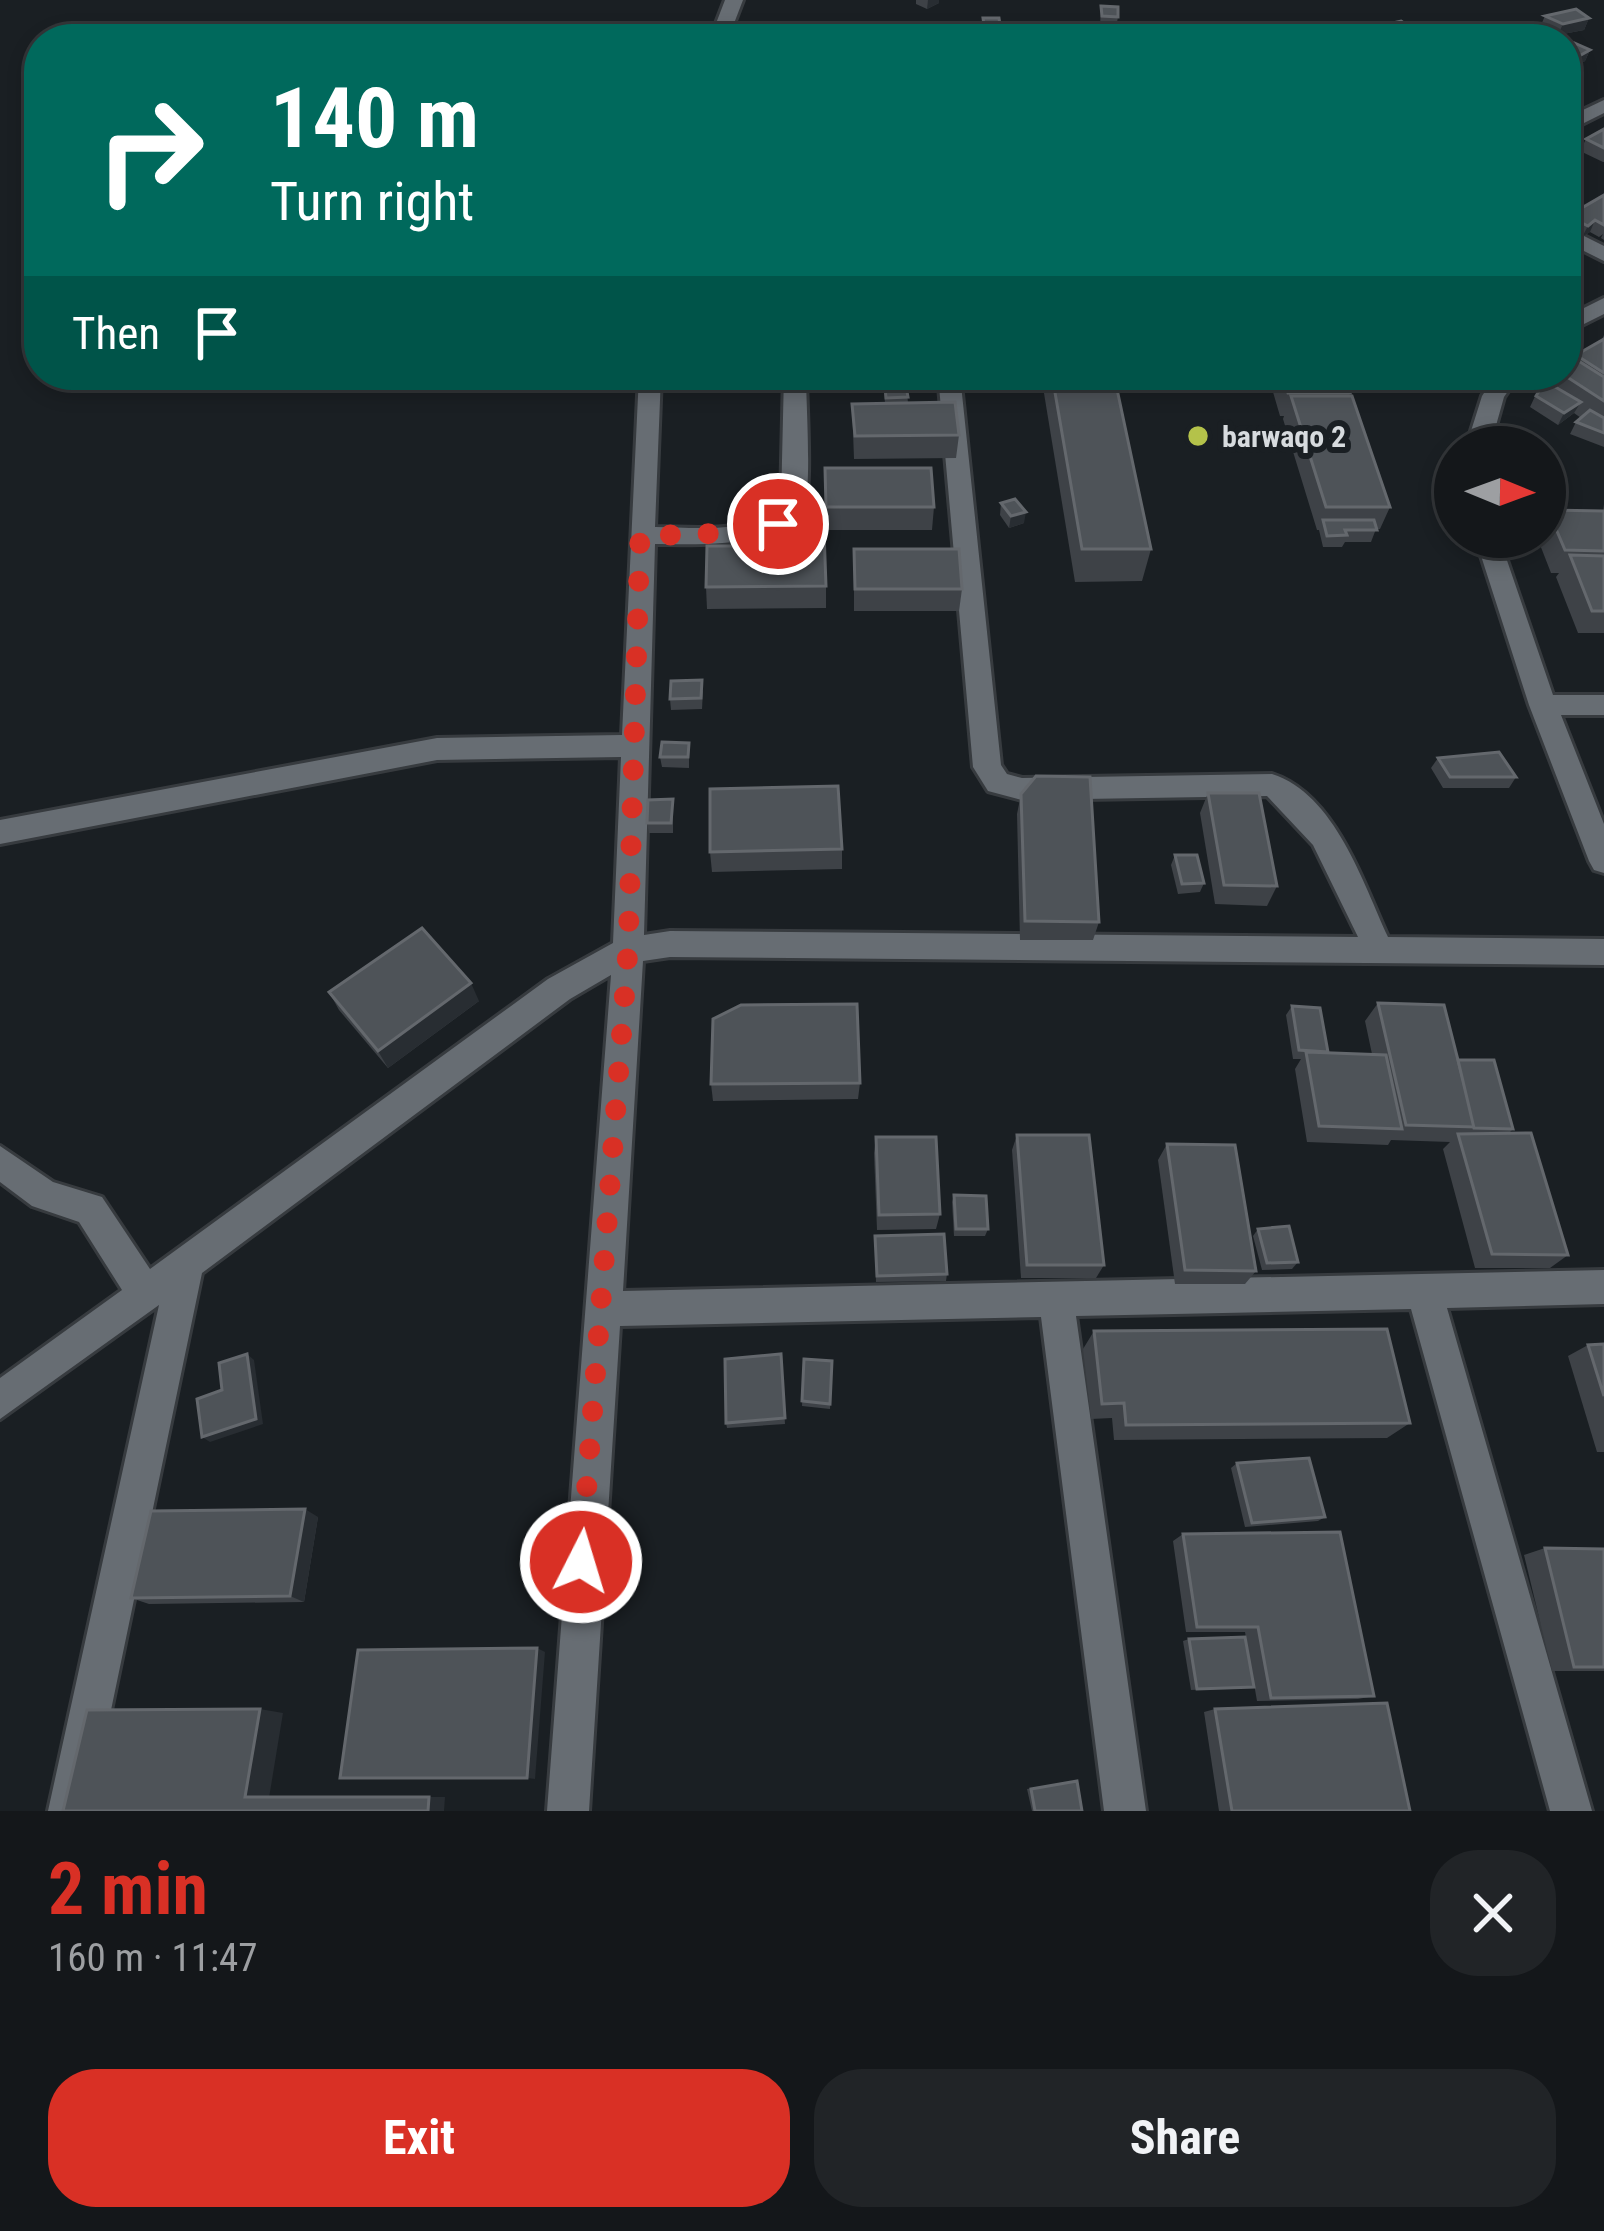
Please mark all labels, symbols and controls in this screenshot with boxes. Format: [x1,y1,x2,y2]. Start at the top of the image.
text: 140 m [270,69,479,168]
icon: right [72,72,228,228]
text: Turn right [270,170,474,233]
icon: arrive [184,300,250,366]
text: Then [72,307,160,360]
place label: barwaqo 2 [1222,419,1346,454]
marker: barwaqo 2 [1185,423,1211,449]
north arrow [1434,426,1566,558]
map controls [1434,426,1566,558]
pin [727,473,829,575]
icon: arrive [745,491,811,557]
position arrow [518,1499,644,1625]
text: 2 min [48,1847,208,1932]
button: close [1430,1850,1556,1976]
text: 160 m · 11:47 [48,1935,258,1981]
button: Exit [48,2069,790,2207]
button: Share [814,2069,1556,2207]

